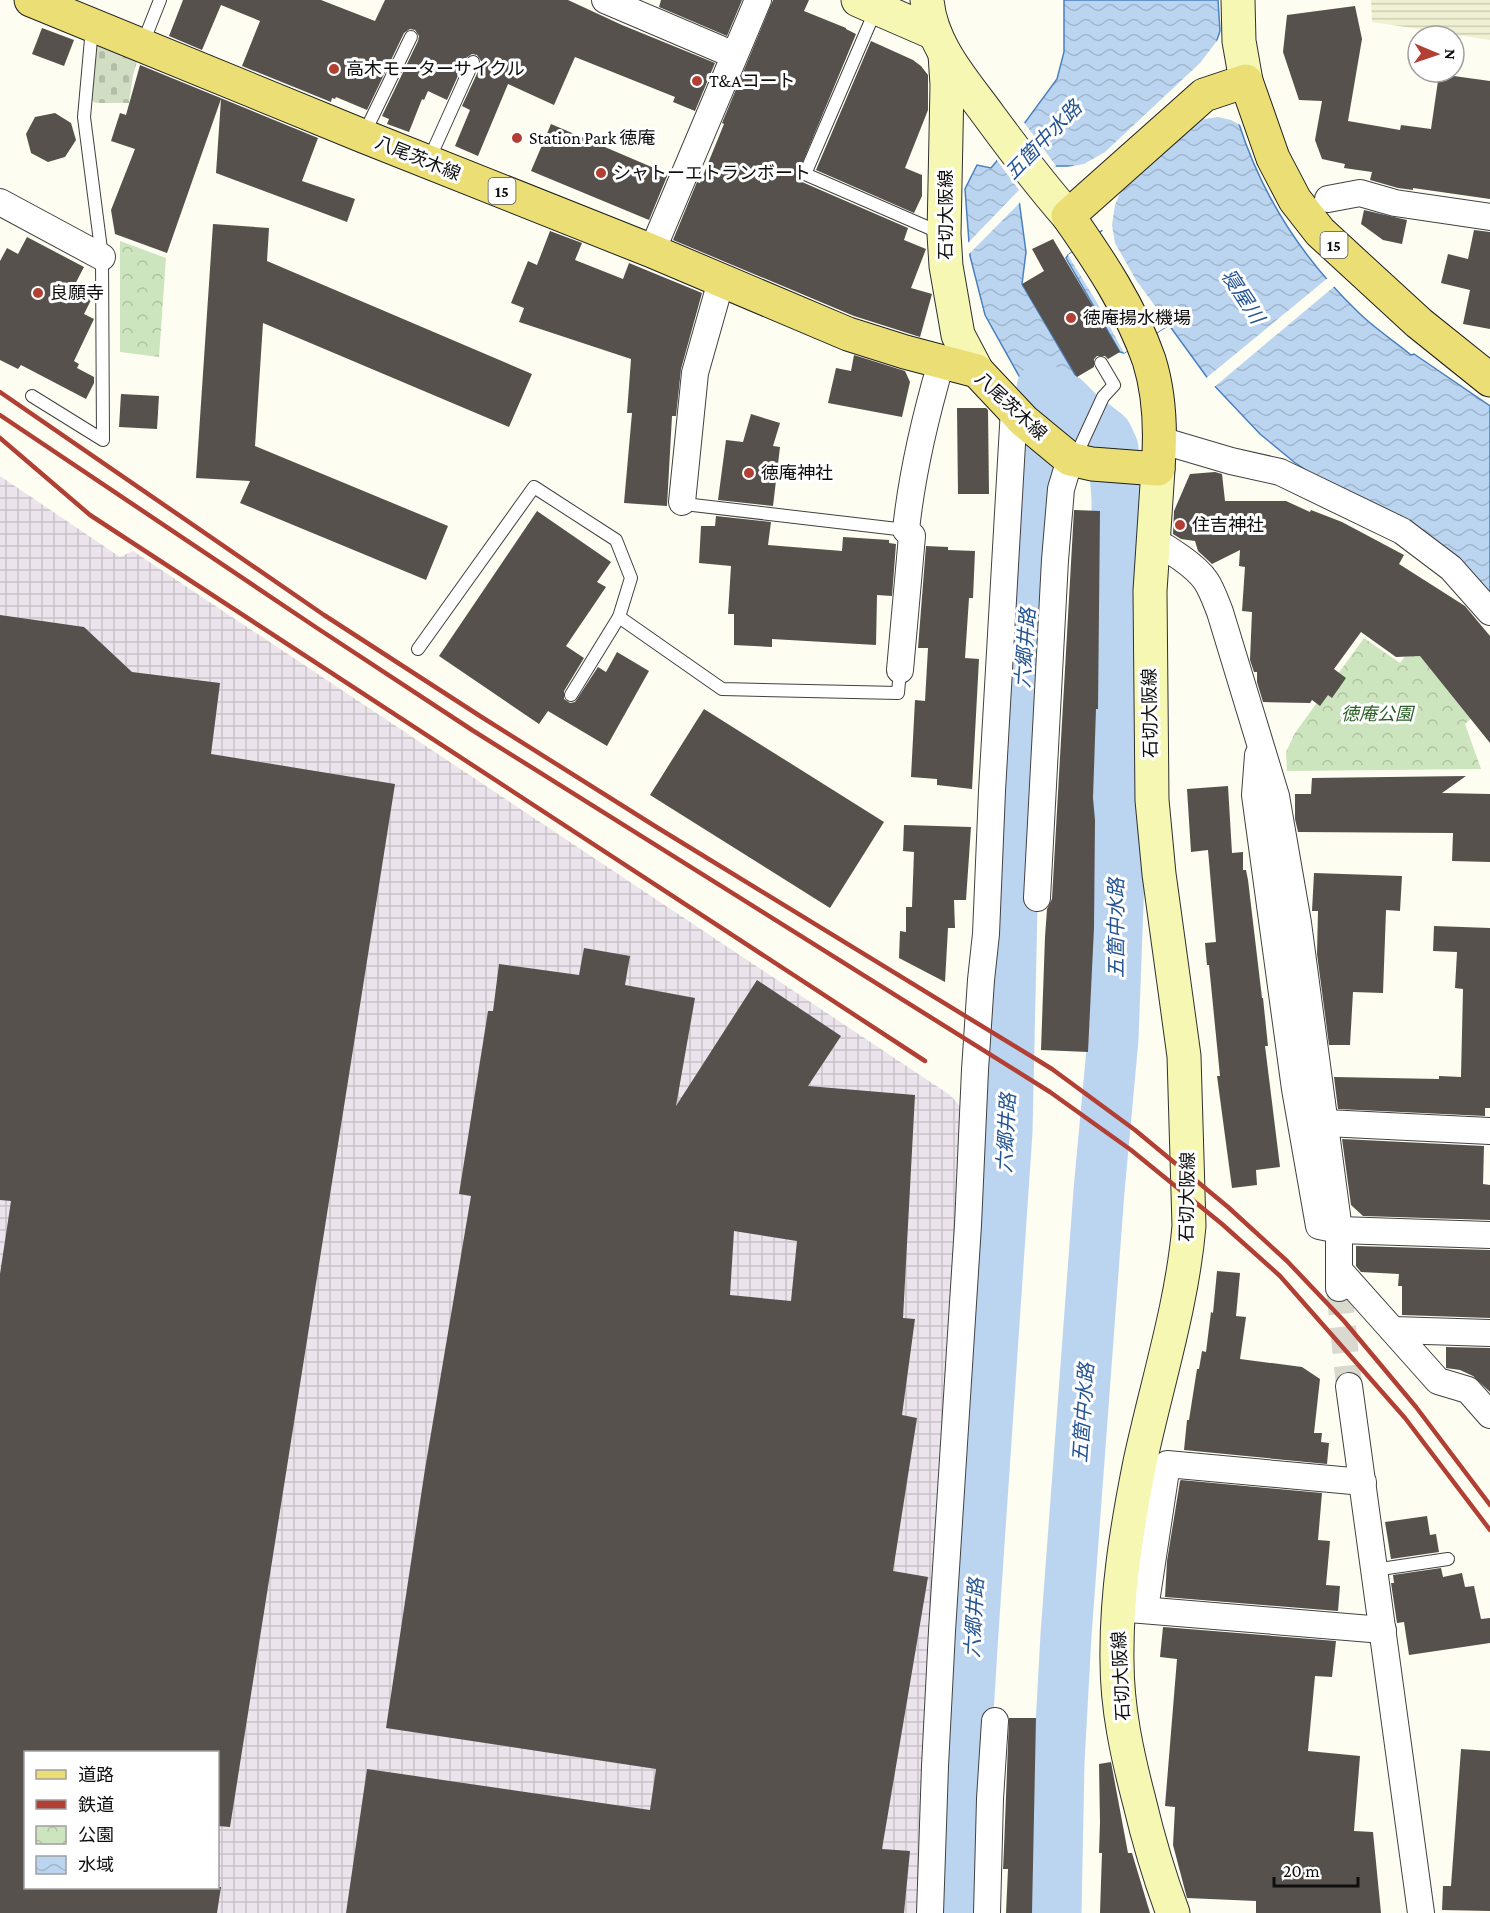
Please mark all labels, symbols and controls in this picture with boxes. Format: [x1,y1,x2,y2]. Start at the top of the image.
north arrow [1406,24,1466,84]
text: N [1442,49,1459,60]
place label: 高木モーターサイクル [346,59,525,79]
marker: 高木モーターサイクル [327,62,341,76]
place label: T&Aコート [709,71,796,91]
marker: T&Aコート [690,74,704,88]
water label: 五箇中水路 [1000,95,1087,184]
place label: Station Park 徳庵 [529,128,656,148]
marker: Station Park 徳庵 [510,131,524,145]
street label: 八尾茨木線 [373,132,463,184]
place label: シャトーエトランボート [613,163,811,183]
marker: シャトーエトランボート [594,166,608,180]
street label: 石切大阪線 [936,170,956,260]
road number: 15 [488,178,516,204]
road number: 15 [1320,232,1348,258]
water label: 寝屋川 [1217,265,1270,329]
place label: 良願寺 [50,283,104,303]
marker: 良願寺 [31,286,45,300]
place label: 徳庵揚水機場 [1083,308,1191,328]
marker: 徳庵揚水機場 [1064,311,1078,325]
street label: 八尾茨木線 [971,368,1051,444]
place label: 徳庵神社 [761,463,833,483]
marker: 徳庵神社 [742,466,756,480]
place label: 住吉神社 [1192,515,1264,535]
marker: 住吉神社 [1173,518,1187,532]
water label: 六郷井路 [1011,605,1039,689]
street label: 石切大阪線 [1139,668,1161,758]
park label: 徳庵公園 [1341,704,1416,724]
water label: 五箇中水路 [1105,876,1127,978]
water label: 六郷井路 [993,1090,1019,1174]
street label: 石切大阪線 [1176,1152,1198,1242]
water label: 五箇中水路 [1069,1360,1098,1464]
water label: 六郷井路 [961,1575,987,1659]
street label: 石切大阪線 [1109,1631,1133,1721]
legend [24,1751,219,1889]
text: 道路 [78,1765,114,1785]
text: 鉄道 [78,1795,114,1815]
text: 公園 [78,1825,114,1845]
scale bar [1274,1850,1358,1888]
text: 水域 [78,1855,114,1875]
text: 20 m [1283,1861,1320,1881]

